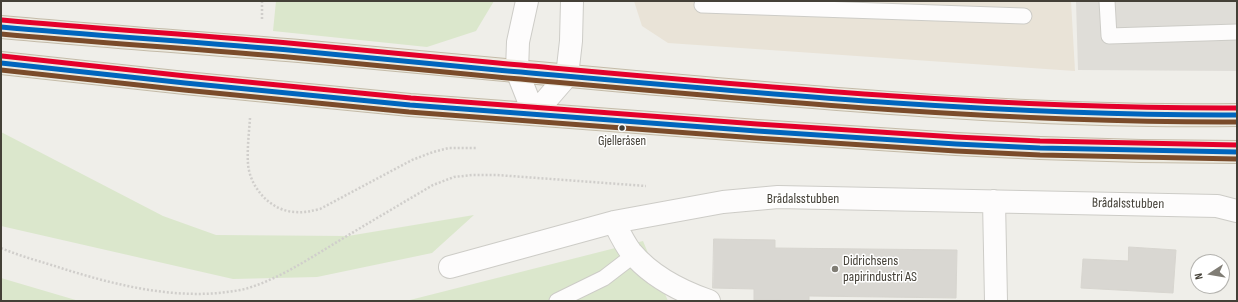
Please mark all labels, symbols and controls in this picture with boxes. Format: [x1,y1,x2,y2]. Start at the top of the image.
marker: Gjelleråsen [617,123,627,133]
place label: Gjelleråsen [598,134,646,150]
street label: Brådalsstubben [767,191,839,207]
street label: Brådalsstubben [1092,195,1164,213]
place label: Didrichsens papirindustri AS [843,253,917,286]
north arrow [1190,254,1230,294]
marker: Didrichsens papirindustri AS [830,264,840,274]
text: N [1192,272,1206,281]

